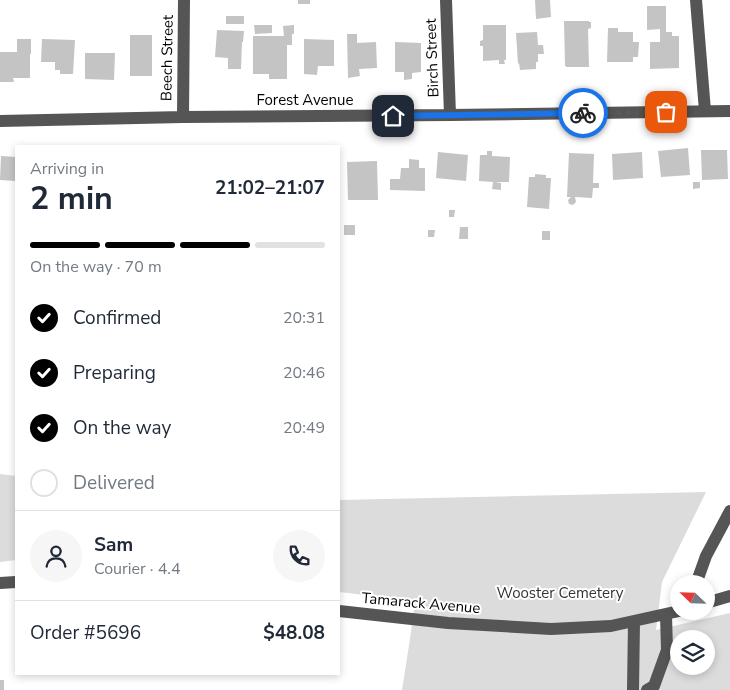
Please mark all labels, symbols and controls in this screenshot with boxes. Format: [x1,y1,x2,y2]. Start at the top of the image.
street label: Beech Street [156,14,178,101]
street label: Birch Street [421,17,443,98]
courier [558,88,608,138]
street label: Forest Avenue [257,90,353,110]
pin [645,91,687,133]
pin [372,95,414,137]
icon: bag [652,98,680,126]
icon: bike [569,99,597,127]
icon: home [379,102,407,130]
text: Arriving in [30,158,104,180]
text: 21:02–21:07 [215,175,325,201]
text: 2 min [30,177,113,220]
text: On the way · 70 m [30,256,162,278]
icon: check [30,304,58,332]
text: Confirmed [73,305,161,331]
text: 20:31 [283,307,325,329]
icon: check [30,359,58,387]
text: Preparing [73,360,156,386]
text: 20:46 [283,362,325,384]
icon: check [30,414,58,442]
text: On the way [73,415,171,441]
text: 20:49 [283,417,325,439]
text: Delivered [73,470,155,496]
button: person [30,530,82,582]
button: phone [273,530,325,582]
text: Sam [94,532,133,558]
text: Courier · 4.4 [94,558,180,580]
north arrow [670,575,715,620]
map controls [670,575,715,675]
park label: Wooster Cemetery [497,583,624,603]
street label: Tamarack Avenue [361,588,481,618]
text: Order #5696 [30,620,141,646]
text: $48.08 [263,620,325,646]
button: layers [670,630,715,675]

